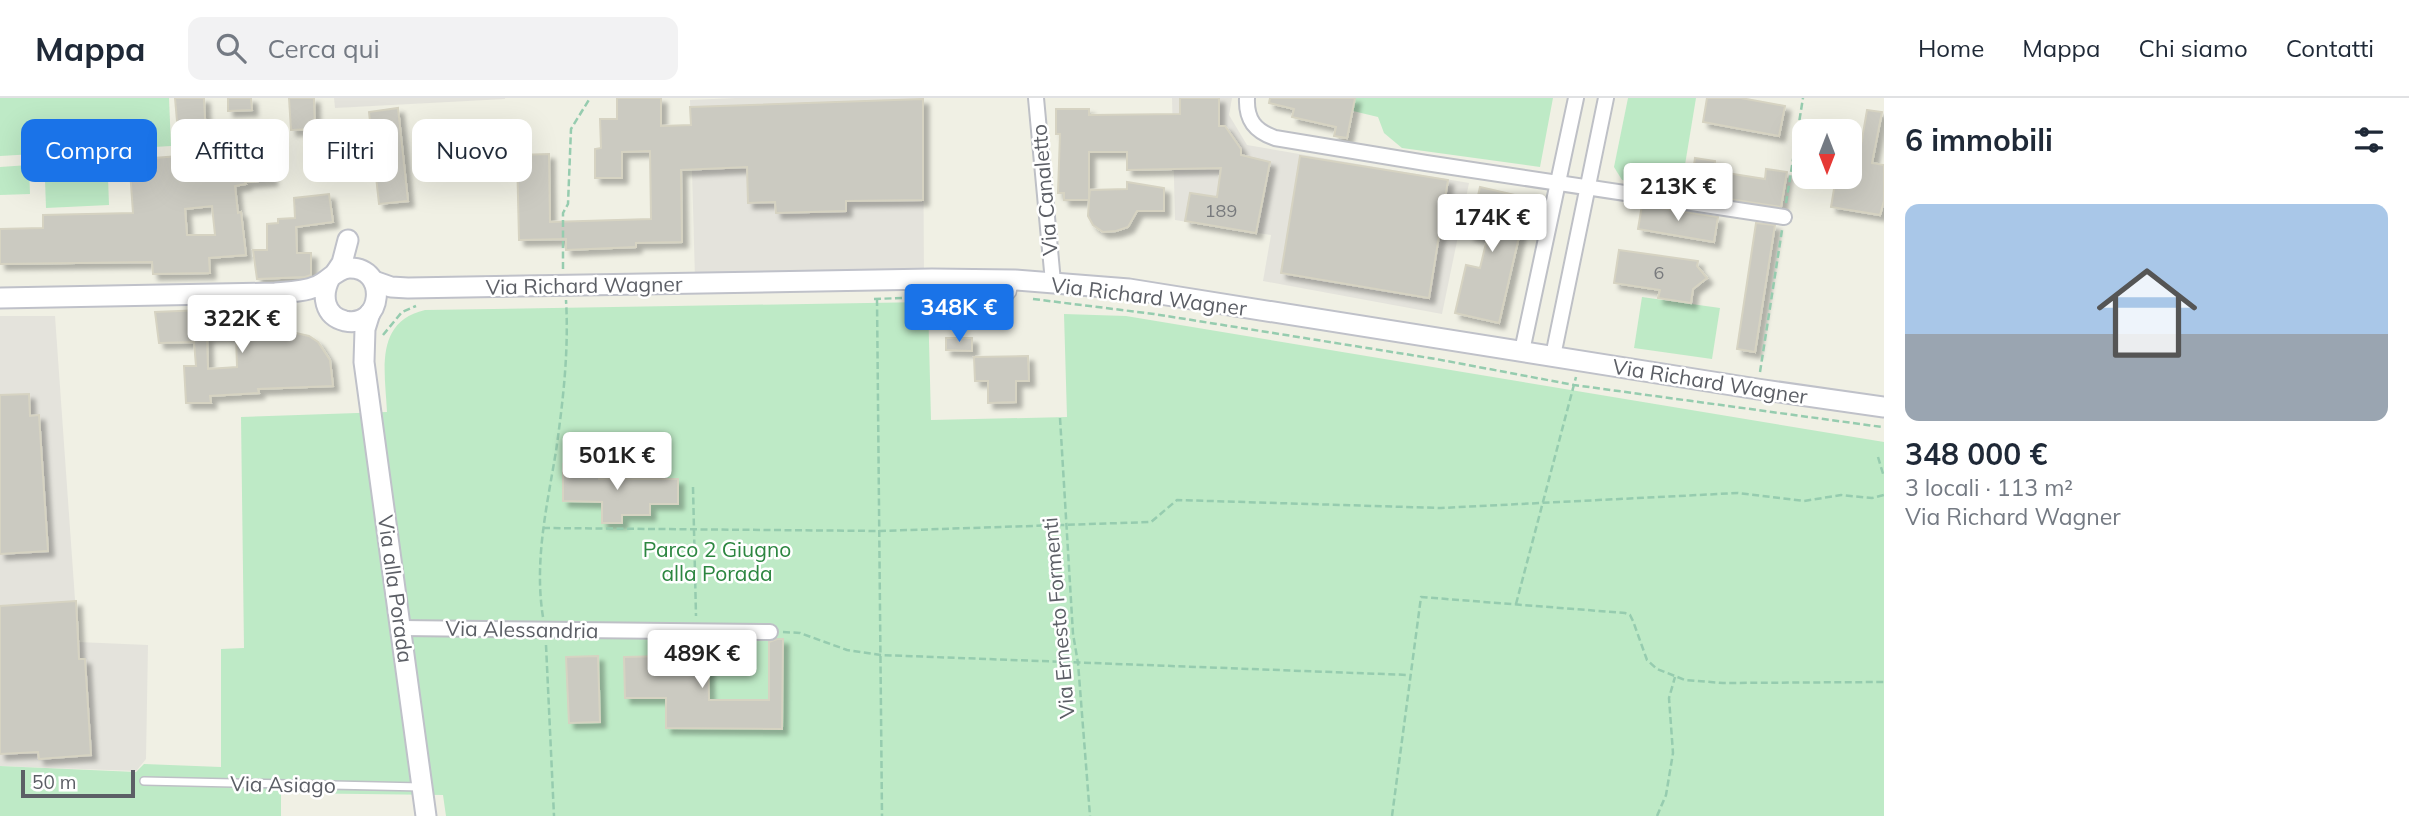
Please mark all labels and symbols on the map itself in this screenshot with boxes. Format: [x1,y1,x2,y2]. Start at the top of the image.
north arrow [1792,119,1862,189]
street label: Via Canaletto [1025,123,1063,257]
pin: 213K € [1621,164,1735,223]
pin: 174K € [1435,194,1549,254]
house number: 189 [1205,199,1237,222]
house number: 6 [1654,261,1664,284]
street label: Via Richard Wagner [485,270,683,300]
street label: Via Richard Wagner [1050,271,1249,321]
pin: 348K € [902,285,1016,344]
pin: 322K € [185,296,299,355]
street label: Via Richard Wagner [1611,353,1810,409]
pin: 501K € [560,432,674,492]
street label: Via alla Porada [373,513,419,665]
street label: Via Ernesto Formenti [1036,516,1080,720]
park label: Parco 2 Giugno alla Porada [643,536,791,586]
street label: Via Alessandria [445,615,599,643]
pin: 489K € [645,630,759,690]
scale bar [21,767,135,799]
street label: Via Asiago [230,770,336,798]

